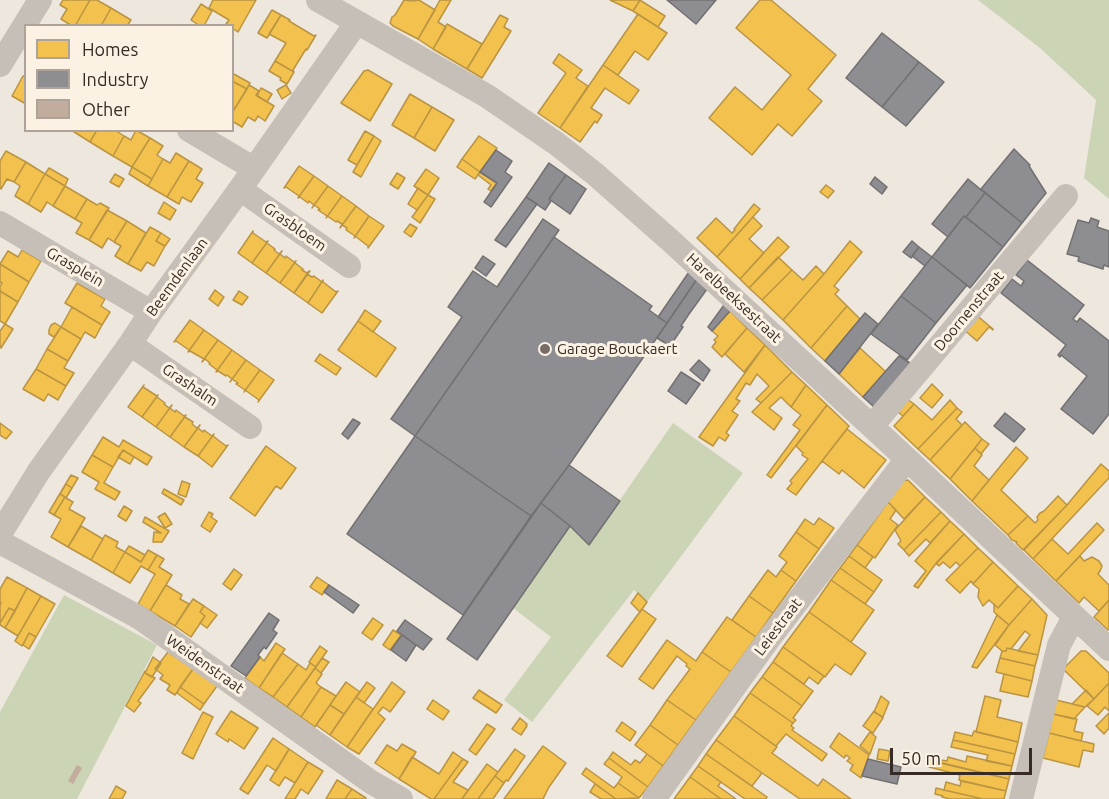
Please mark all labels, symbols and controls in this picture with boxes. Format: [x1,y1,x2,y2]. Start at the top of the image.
legend [24,24,234,132]
text: Homes [82,39,138,59]
text: Industry [82,69,148,89]
text: Other [82,99,130,119]
street label: Grasbloem [260,199,330,255]
street label: Beemdenlaan [143,234,211,320]
street label: Grasplein [43,243,107,291]
street label: Harelbeeksestraat [683,249,785,347]
street label: Doornenstraat [930,267,1008,355]
place label: Garage Bouckaert [557,340,677,358]
marker: Garage Bouckaert [538,342,552,356]
street label: Grashalm [159,360,221,410]
street label: Leiestraat [751,595,805,659]
street label: Weidenstraat [163,631,247,697]
scale bar [893,736,1036,774]
text: 50 m [901,748,941,768]

